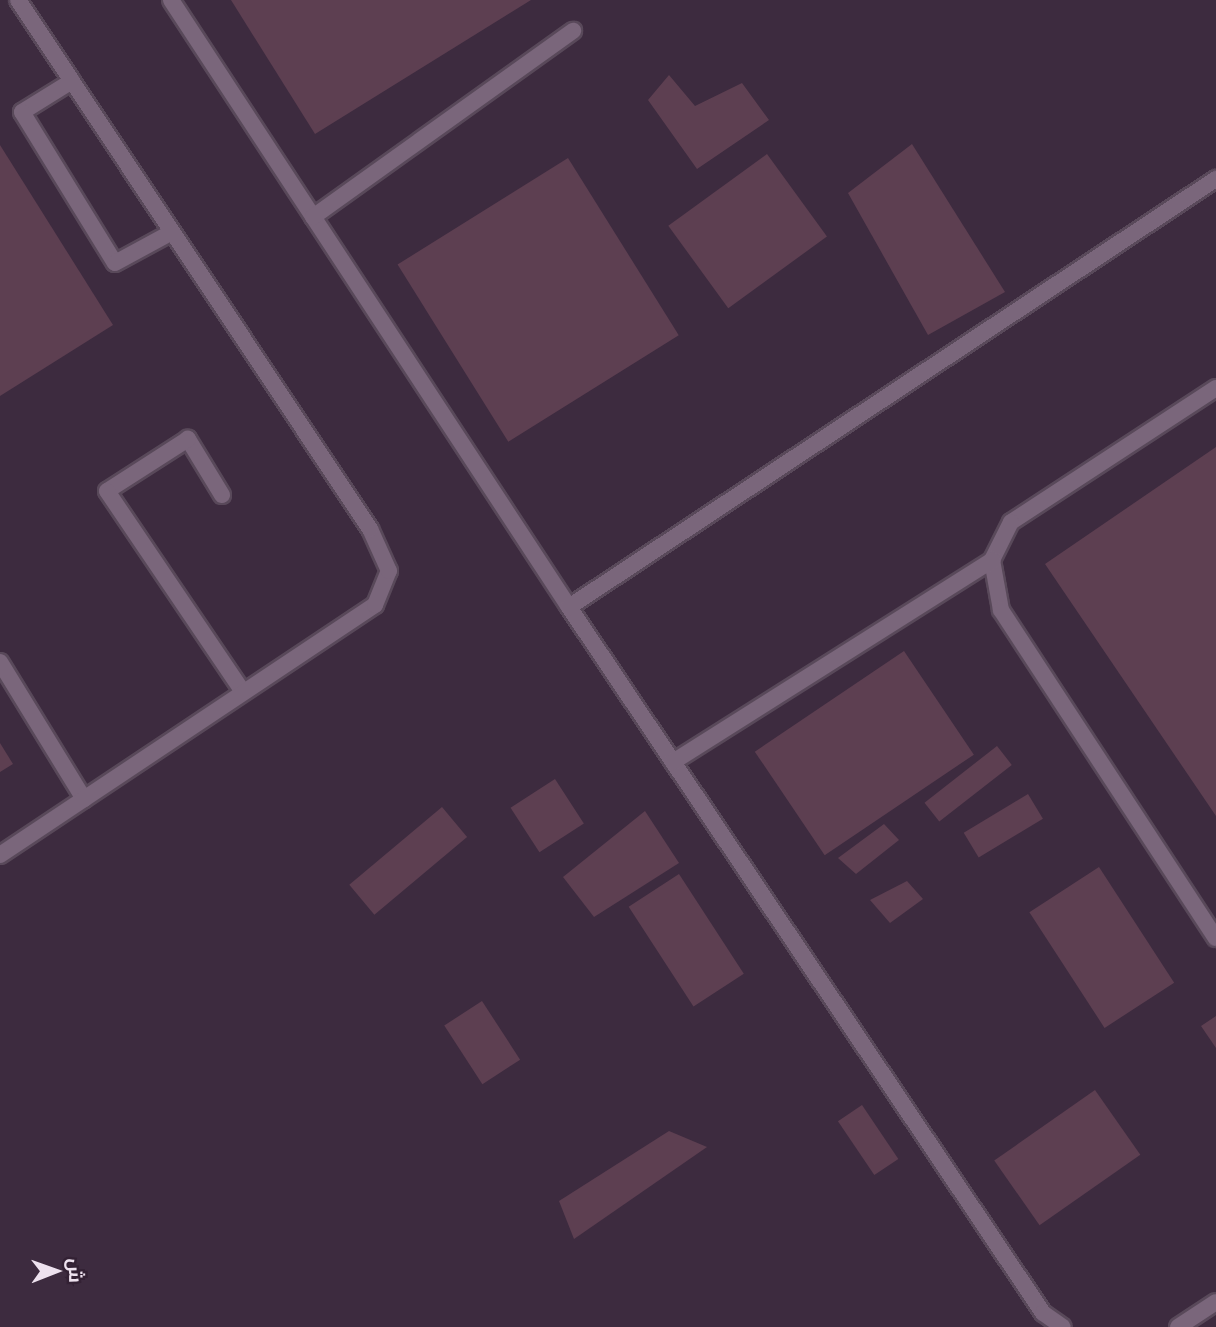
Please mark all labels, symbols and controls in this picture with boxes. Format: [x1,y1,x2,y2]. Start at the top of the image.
north arrow [21,1236,91,1306]
text: ش [64,1258,90,1283]

